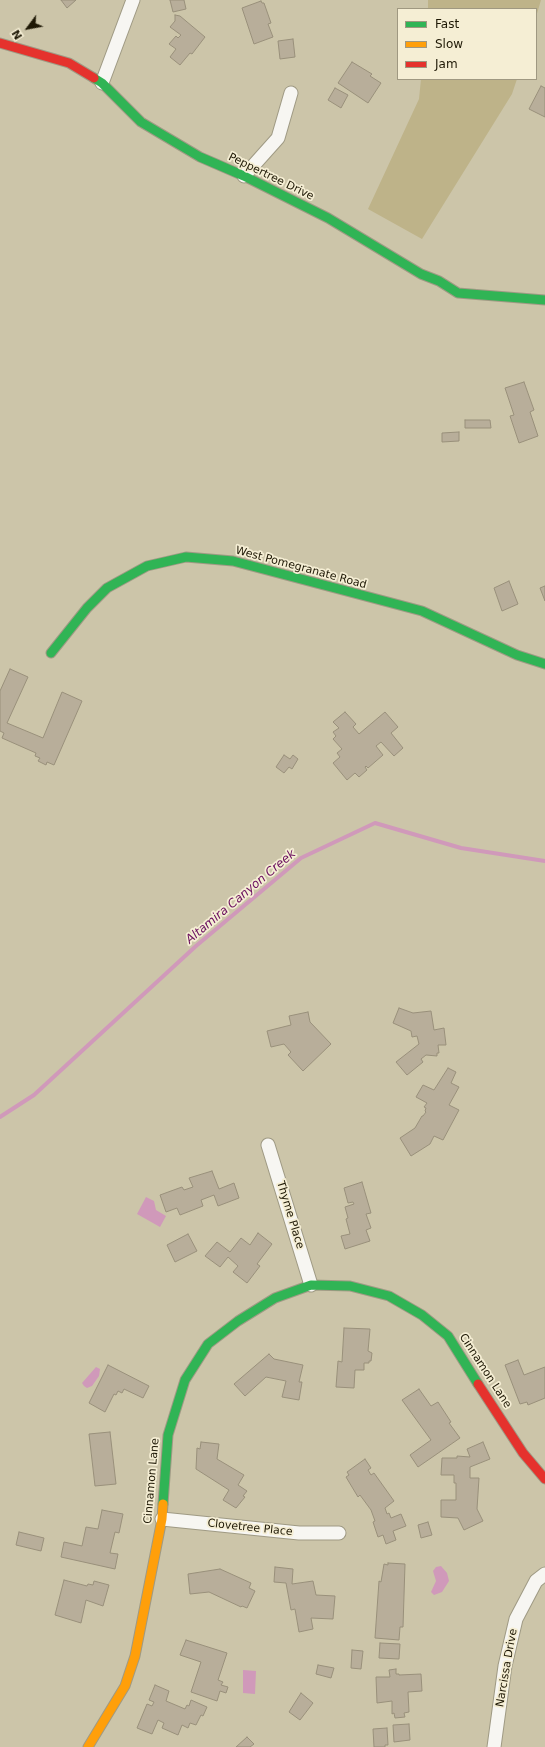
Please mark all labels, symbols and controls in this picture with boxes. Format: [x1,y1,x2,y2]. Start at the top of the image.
north arrow [8,8,48,48]
legend [397,8,537,80]
text: Fast [435,17,459,31]
text: N [9,27,25,42]
text: Slow [435,37,463,51]
text: Jam [435,57,458,71]
street label: Peppertree Drive [226,151,316,203]
street label: West Pomegranate Road [234,544,368,592]
water label: Altamira Canyon Creek [183,847,299,947]
street label: Thyme Place [273,1179,307,1251]
street label: Cinnamon Lane [456,1331,514,1411]
street label: Cinnamon Lane [142,1438,162,1524]
street label: Clovetree Place [207,1517,293,1539]
street label: Narcissa Drive [494,1628,520,1708]

